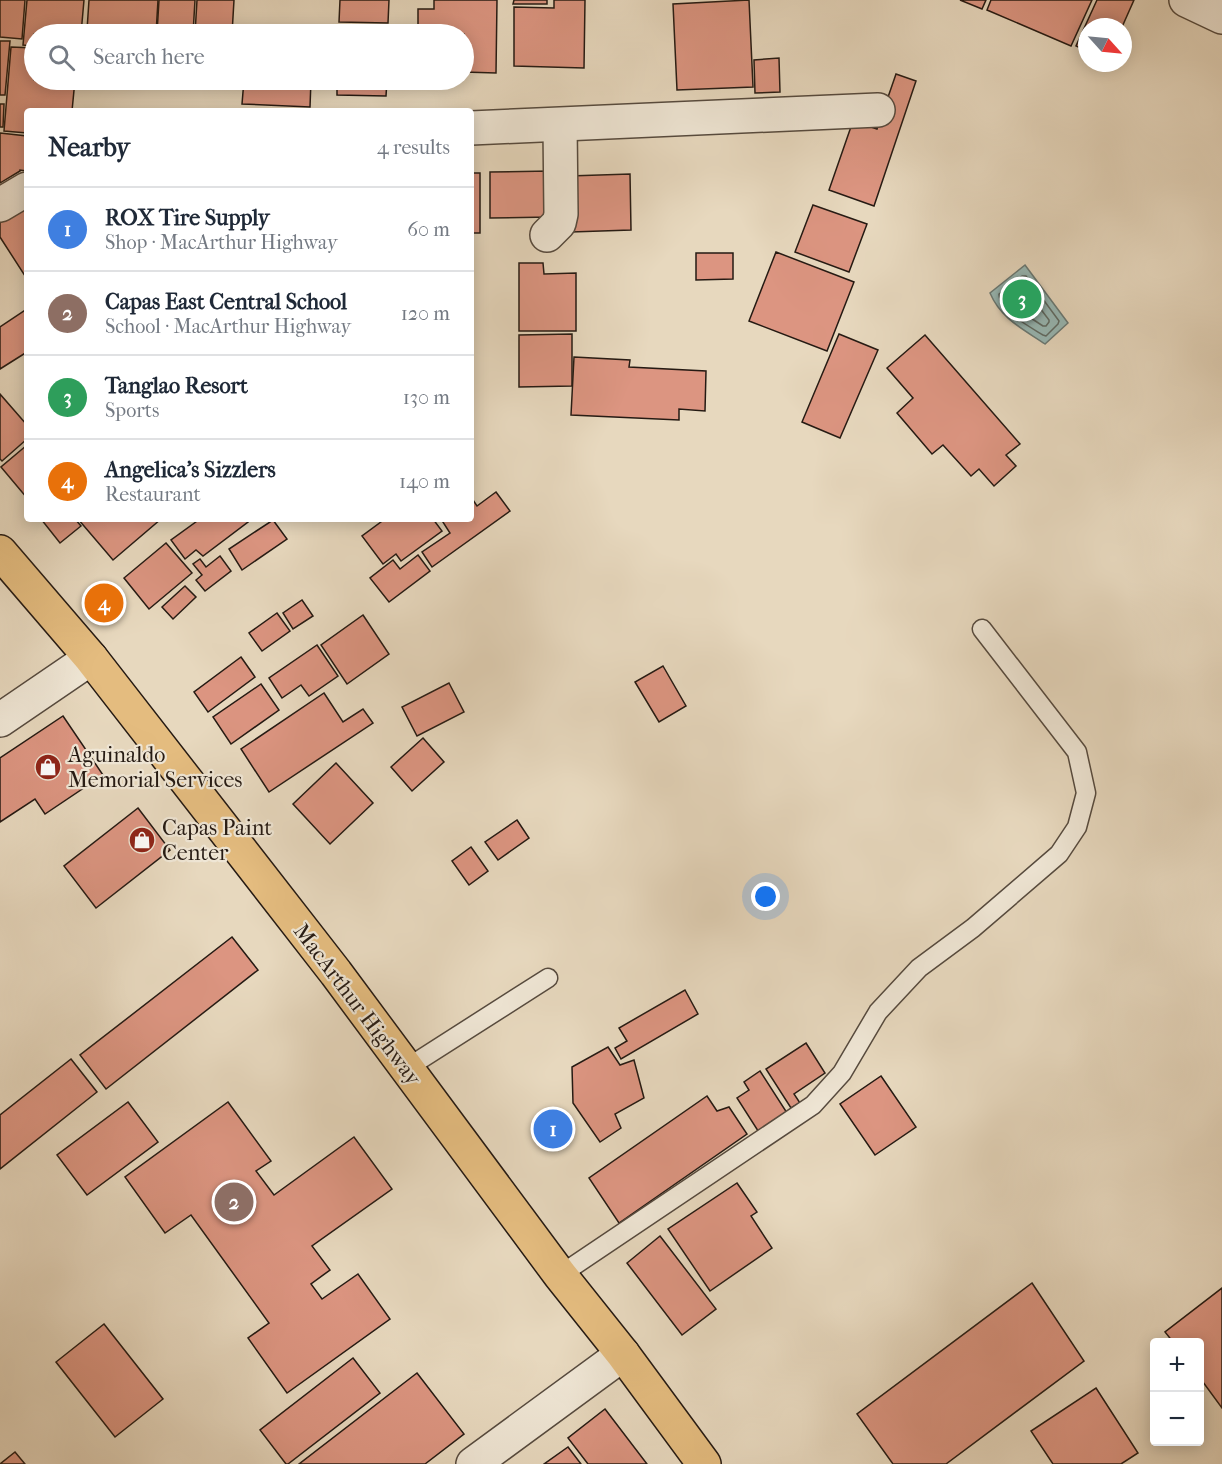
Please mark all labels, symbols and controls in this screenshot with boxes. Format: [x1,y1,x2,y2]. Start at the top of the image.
north arrow [1078,18,1132,72]
search box [24,24,474,90]
icon: search [45,41,78,74]
text: Search here [93,44,205,70]
text: Nearby [48,132,130,163]
text: 4 results [377,136,450,159]
text: ROX Tire Supply [105,205,270,231]
text: 1 [64,218,71,241]
text: 60 m [407,218,450,241]
text: Shop · MacArthur Highway [105,231,338,254]
pin: 3 [1002,276,1042,322]
text: Capas East Central School [105,289,347,315]
text: 2 [62,302,73,325]
text: 120 m [401,302,450,325]
text: School · MacArthur Highway [105,315,351,338]
text: Tanglao Resort [105,373,248,399]
text: 3 [63,386,72,409]
text: 130 m [403,386,450,409]
text: Sports [105,399,159,422]
text: Angelica's Sizzlers [105,457,276,483]
text: 4 [62,470,73,493]
text: 140 m [399,470,450,493]
text: Restaurant [105,483,201,506]
pin: 4 [84,580,124,626]
place label: Aguinaldo Memorial Services [67,742,243,793]
shop icon: Aguinaldo Memorial Services [33,752,63,782]
place label: Capas Paint Center [162,815,272,866]
shop icon: Capas Paint Center [127,825,157,855]
your location [751,882,780,911]
street label: MacArthur Highway [288,919,427,1091]
pin: 1 [534,1106,572,1152]
pin: 2 [214,1180,254,1224]
map controls [1150,1338,1204,1446]
button: + [1150,1338,1204,1392]
button: − [1150,1392,1204,1446]

